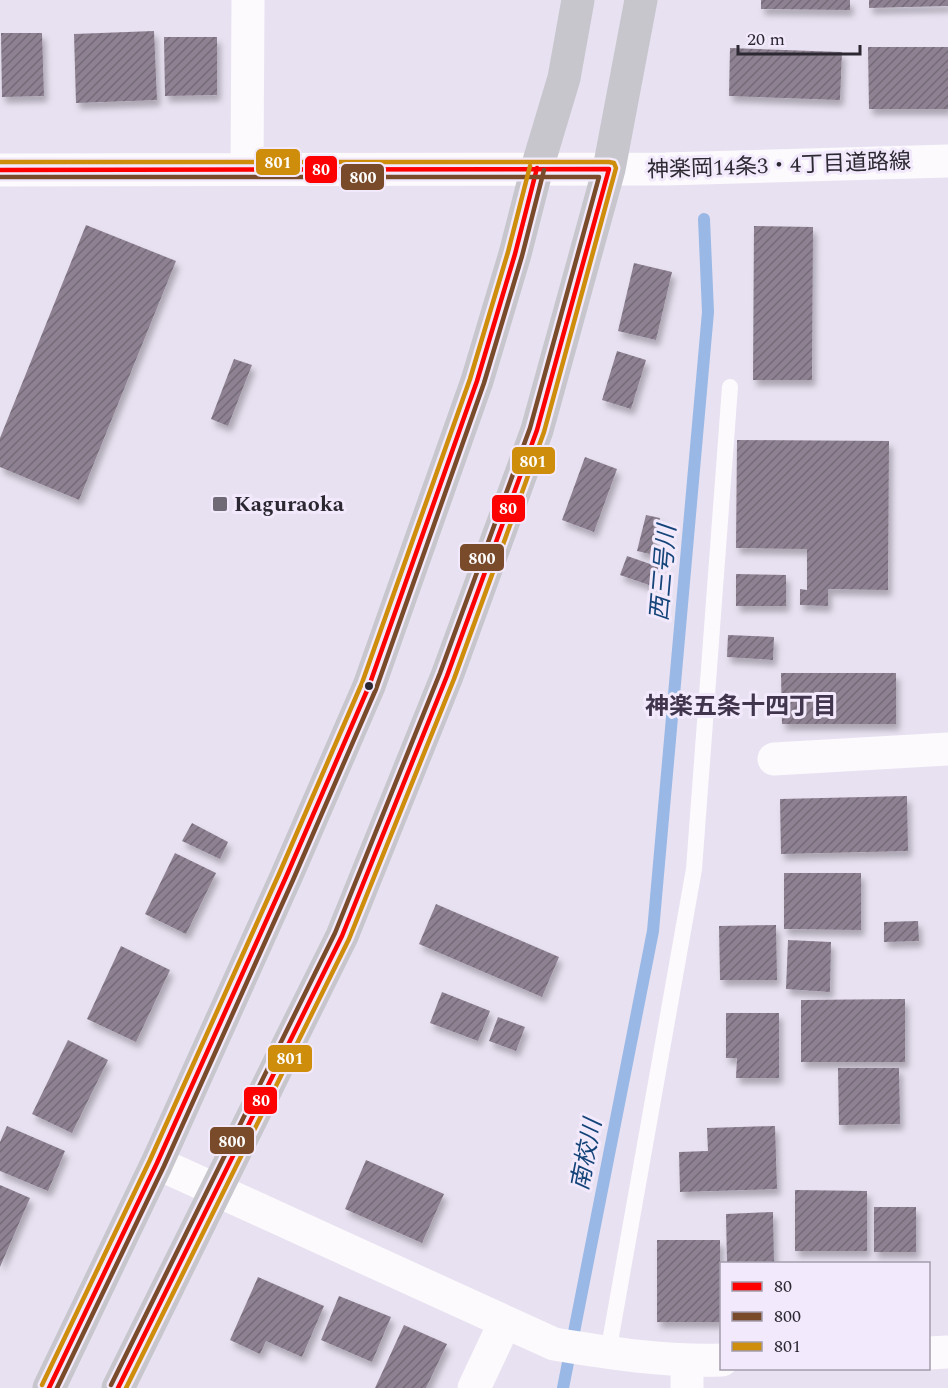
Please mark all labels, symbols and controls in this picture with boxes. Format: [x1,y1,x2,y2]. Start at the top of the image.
scale bar [738,18,860,56]
text: 20 m [747,26,785,53]
street label: 神楽岡14条3・4丁目道路線 [646,145,912,187]
line badge: 801 [255,148,301,176]
text: 801 [265,151,291,175]
line badge: 80 [304,155,338,184]
text: 80 [312,158,330,182]
line badge: 800 [340,163,385,191]
text: 800 [350,166,376,190]
line badge: 801 [511,446,556,475]
text: 801 [520,450,546,474]
place label: Kaguraoka [234,488,345,521]
line badge: 80 [491,494,526,523]
marker: Kaguraoka [211,495,229,513]
text: 80 [499,497,517,521]
water label: 西三号川 [642,521,686,622]
line badge: 800 [459,543,505,572]
text: 800 [469,547,495,571]
unlabelled marker [363,680,375,692]
district label: 神楽五条十四丁目 [645,689,837,725]
line badge: 801 [267,1044,313,1073]
text: 801 [277,1047,303,1071]
line badge: 80 [243,1086,278,1115]
text: 80 [252,1089,270,1113]
water label: 南校川 [562,1113,612,1194]
line badge: 800 [209,1126,255,1155]
text: 800 [219,1130,245,1154]
legend [720,1262,930,1370]
text: 80 [774,1273,792,1300]
text: 800 [774,1303,801,1330]
text: 801 [774,1333,801,1360]

